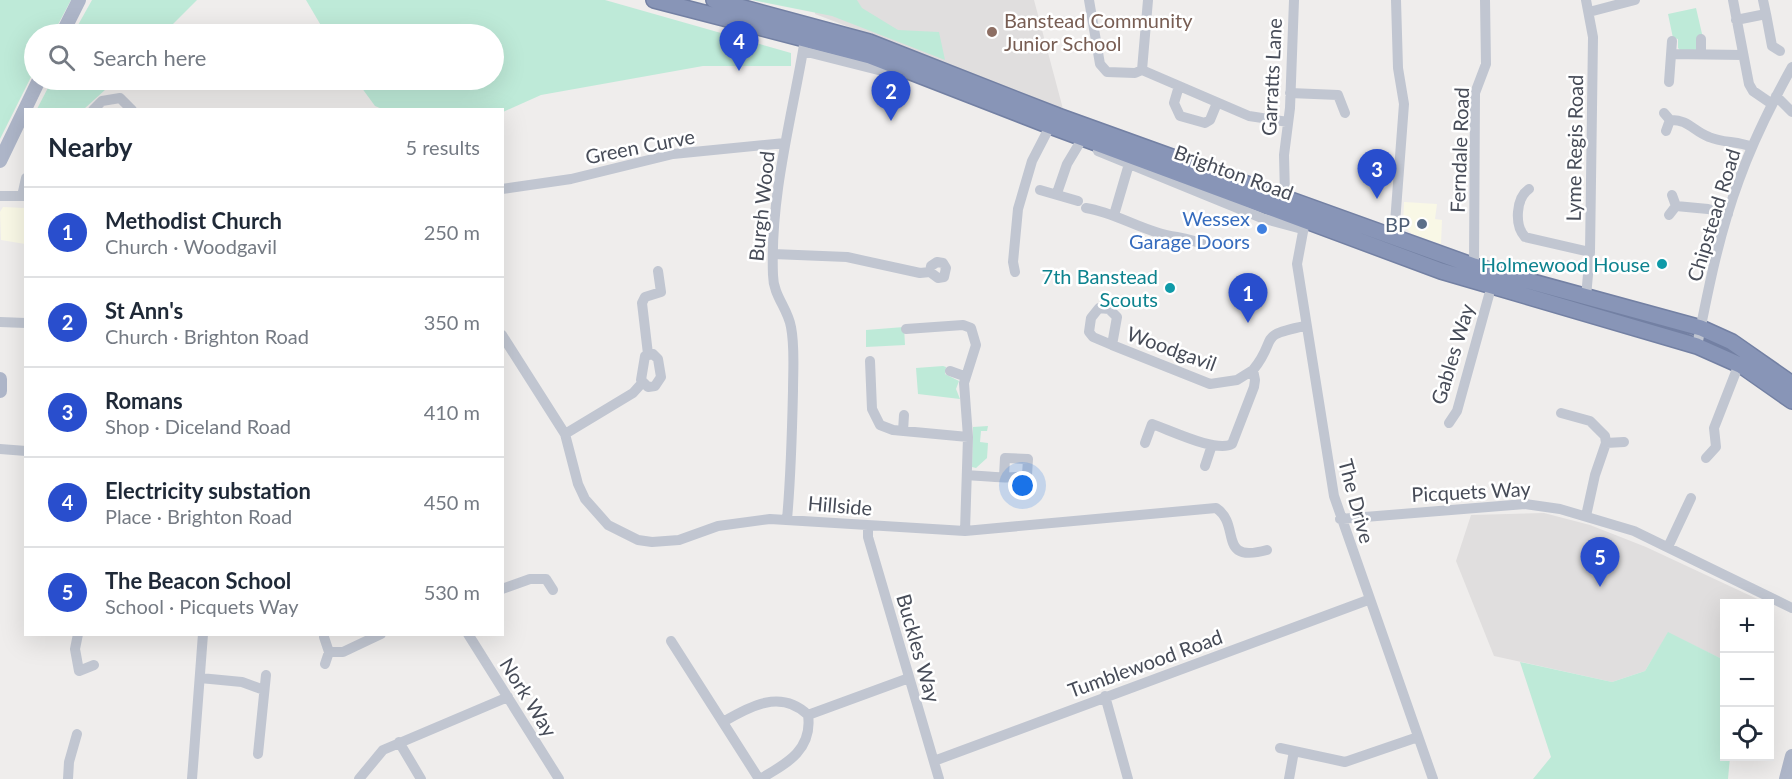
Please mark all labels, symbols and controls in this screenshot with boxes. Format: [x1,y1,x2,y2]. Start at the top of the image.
place label: Banstead Community Junior School [1004,8,1193,55]
street label: Garratts Lane [1256,17,1286,137]
pin: 4 [720,22,758,71]
search box [24,24,504,90]
marker: Banstead Community Junior School [985,25,999,39]
icon: search [45,41,78,74]
text: Search here [93,44,206,71]
pin: 2 [872,72,910,121]
street label: Lyme Regis Road [1561,74,1587,222]
street label: Ferndale Road [1445,87,1473,213]
street label: Green Curve [583,124,697,168]
text: Nearby [48,131,133,163]
text: 5 results [405,135,480,159]
street label: Brighton Road [1171,139,1297,205]
street label: Chipstead Road [1681,146,1745,284]
street label: Burgh Wood [743,150,779,262]
pin: 3 [1358,150,1396,199]
place label: Wessex Garage Doors [1129,206,1250,253]
text: Methodist Church [105,207,282,234]
place label: BP [1385,212,1410,236]
marker: BP [1415,217,1429,231]
text: 1 [62,220,73,244]
text: 250 m [424,220,480,244]
marker: Wessex Garage Doors [1255,222,1269,236]
text: Church · Woodgavil [105,234,277,258]
place label: Holmewood House [1481,252,1650,276]
marker: Holmewood House [1655,257,1669,271]
place label: 7th Banstead Scouts [1042,264,1158,311]
pin: 1 [1228,274,1268,323]
marker: 7th Banstead Scouts [1163,281,1177,295]
text: St Ann's [105,297,183,324]
street label: Gables Way [1425,300,1479,407]
text: 2 [62,310,73,334]
text: 350 m [424,310,480,334]
street label: Woodgavil [1124,321,1220,375]
text: Church · Brighton Road [105,324,309,348]
text: Romans [105,387,183,414]
text: 3 [62,400,73,424]
text: 410 m [424,400,480,424]
text: Shop · Diceland Road [105,414,291,438]
street label: The Drive [1334,456,1380,546]
your location [1008,471,1037,500]
street label: Picquets Way [1411,476,1532,506]
text: Electricity substation [105,477,311,504]
text: 4 [62,490,73,514]
text: 450 m [424,490,480,514]
street label: Hillside [807,490,873,520]
text: Place · Brighton Road [105,504,292,528]
pin: 5 [1580,538,1620,587]
text: The Beacon School [105,567,291,594]
text: 5 [62,580,73,604]
text: 530 m [424,580,480,604]
street label: Buckles Way [892,591,946,706]
text: School · Picquets Way [105,594,299,618]
map controls [1720,599,1774,761]
button: + [1720,599,1774,653]
street label: Tumblewood Road [1064,624,1226,702]
street label: Nork Way [495,653,563,741]
button: − [1720,653,1774,707]
button: locate [1720,707,1774,761]

